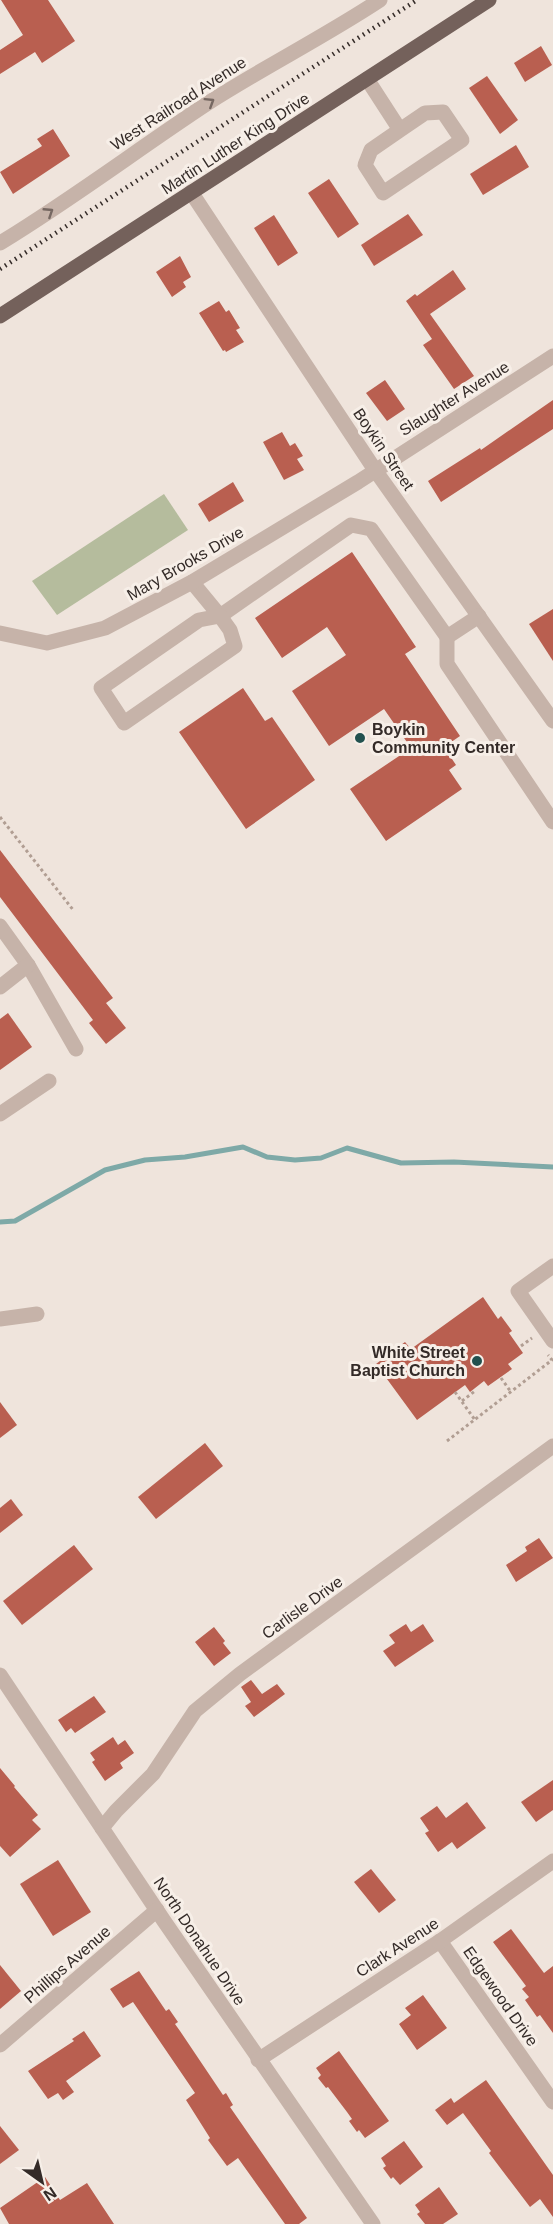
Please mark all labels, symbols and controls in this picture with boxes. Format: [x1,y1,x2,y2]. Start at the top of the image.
street label: West Railroad Avenue [107,53,249,154]
street label: Martin Luther King Drive [158,89,312,198]
one-way arrow [204,98,214,110]
one-way arrow [43,208,54,219]
street label: Slaughter Avenue [396,358,512,439]
street label: Boykin Street [350,405,418,494]
street label: Mary Brooks Drive [124,523,247,604]
place label: Boykin Community Center [372,721,515,756]
marker: Boykin Community Center [353,731,367,745]
place label: White Street Baptist Church [350,1344,466,1379]
marker: White Street Baptist Church [470,1354,484,1368]
street label: Carlisle Drive [259,1573,346,1642]
street label: North Donahue Drive [151,1874,249,2008]
street label: Clark Avenue [353,1914,442,1980]
street label: Phillips Avenue [21,1922,114,2006]
street label: Edgewood Drive [460,1943,541,2049]
north arrow [12,2152,72,2212]
text: N [41,2184,60,2204]

